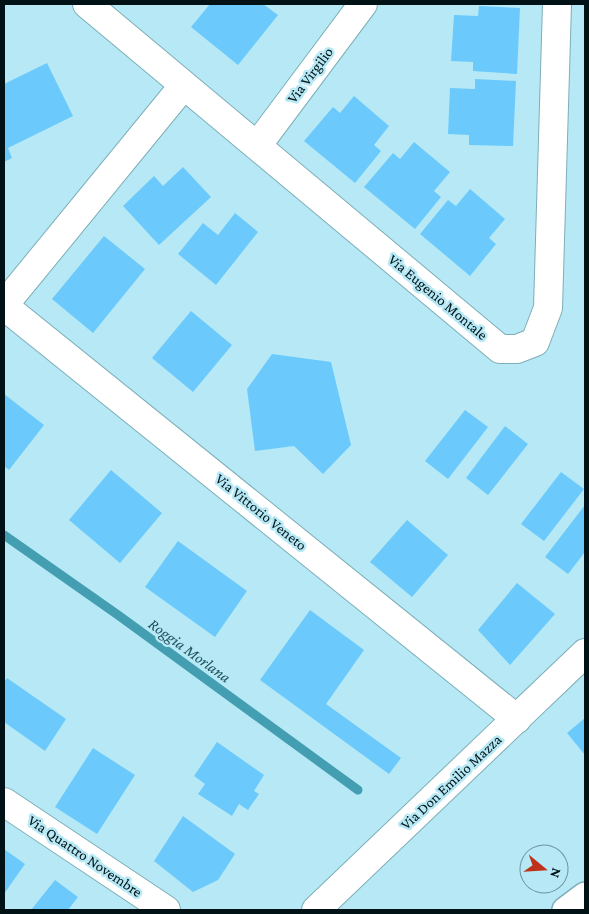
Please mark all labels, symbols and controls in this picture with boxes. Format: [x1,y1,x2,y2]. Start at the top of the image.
street label: Via Virgilio [284,44,337,107]
street label: Via Eugenio Montale [385,251,491,344]
street label: Via Vittorio Veneto [212,470,310,554]
water label: Roggia Morlana [145,615,234,687]
street label: Via Don Emilio Mazza [397,731,505,833]
street label: Via Quattro Novembre [25,812,145,900]
north arrow [519,844,569,894]
text: N [547,866,565,880]

